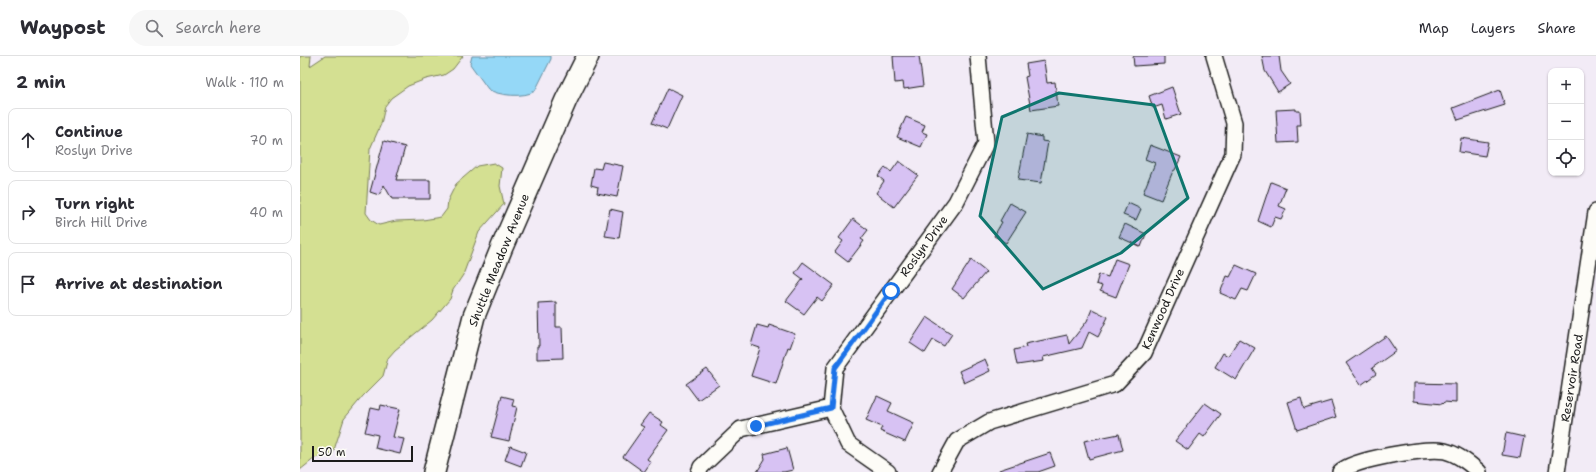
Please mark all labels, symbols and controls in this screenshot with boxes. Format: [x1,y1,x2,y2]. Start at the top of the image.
search box [129,10,409,46]
text: Waypost [20,15,105,40]
icon: search [143,17,165,39]
text: Search here [175,18,261,38]
text: Map [1419,19,1449,37]
text: Layers [1471,19,1515,37]
text: Share [1537,19,1576,37]
map controls [1548,68,1584,176]
button: + [1548,68,1584,104]
text: 2 min [16,71,66,93]
text: Walk · 110 m [205,74,284,91]
button: − [1548,104,1584,140]
text: Continue [55,122,123,142]
icon: ahead [17,129,39,151]
text: 70 m [249,132,283,149]
button: locate [1548,140,1584,176]
text: Roslyn Drive [55,142,133,159]
street label: Shuttle Meadow Avenue [465,191,533,329]
text: Turn right [55,194,135,214]
icon: right [17,201,39,223]
text: 40 m [249,204,283,221]
street label: Roslyn Drive [896,212,952,280]
text: Birch Hill Drive [55,214,148,231]
street label: Kenwood Drive [1138,266,1188,352]
icon: arrive [17,273,39,295]
text: Arrive at destination [55,274,223,294]
route start [882,282,900,300]
street label: Reservoir Road [1557,332,1587,423]
route end [747,417,765,435]
scale bar [312,444,413,463]
text: 50 m [318,445,346,460]

